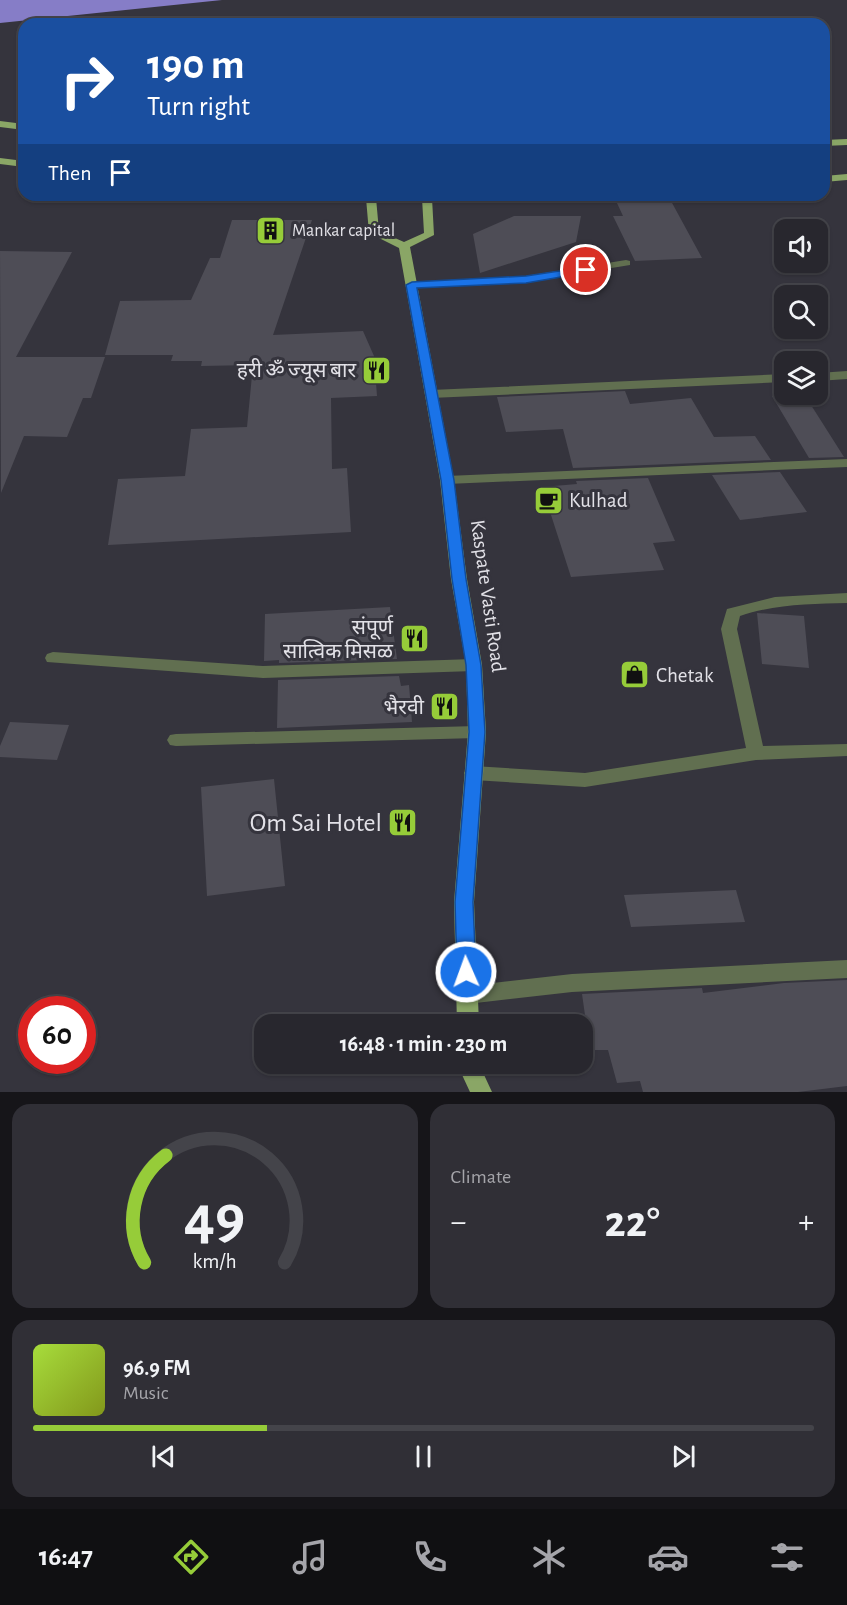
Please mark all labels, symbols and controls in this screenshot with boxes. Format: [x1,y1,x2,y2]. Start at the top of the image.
icon: right [48,42,126,120]
text: 190 m [147,44,245,86]
text: Turn right [147,93,250,120]
icon: arrive [104,156,137,189]
text: Then [48,162,92,184]
building icon: Mankar capital [255,215,287,247]
map controls [774,219,828,405]
button: sound [774,219,828,273]
place label: Mankar capital [292,222,395,240]
pin [560,244,611,295]
icon: arrive [569,253,602,286]
button: search [774,285,828,339]
button: layers [774,351,828,405]
restaurant icon: हरी ॐ ज्यूस बार [361,354,393,386]
place label: हरी ॐ ज्यूस बार [237,358,356,383]
cafe icon: Kulhad [532,484,564,516]
place label: Kulhad [569,490,628,511]
street label: Kaspate Vasti Road [467,518,509,674]
place label: संपूर्ण सात्विक मिसळ [283,615,394,662]
restaurant icon: संपूर्ण सात्विक मिसळ [398,623,430,655]
shop icon: Chetak [619,659,651,691]
place label: Chetak [656,665,714,686]
restaurant icon: भैरवी [429,691,461,723]
place label: भैरवी [384,694,425,718]
restaurant icon: Om Sai Hotel [387,807,419,839]
place label: Om Sai Hotel [250,810,382,836]
position arrow [434,940,498,1004]
speed limit sign: 60 [18,996,96,1074]
text: 16:48 · 1 min · 230 m [340,1033,507,1055]
text: Climate [451,1167,511,1187]
text: 49 [184,1187,246,1249]
text: 22° [604,1200,660,1245]
text: − [451,1206,466,1239]
text: + [798,1206,814,1239]
text: km/h [193,1251,237,1272]
text: 96.9 FM [123,1357,191,1379]
text: Music [123,1383,169,1403]
icon: previous [147,1440,180,1473]
icon: pause [407,1440,440,1473]
icon: next [667,1440,700,1473]
icon: directions [170,1536,212,1578]
icon: music [289,1536,331,1578]
icon: phone [409,1536,451,1578]
icon: climate [528,1536,570,1578]
icon: car [647,1536,689,1578]
icon: filters [766,1536,808,1578]
text: 16:47 [39,1543,93,1570]

